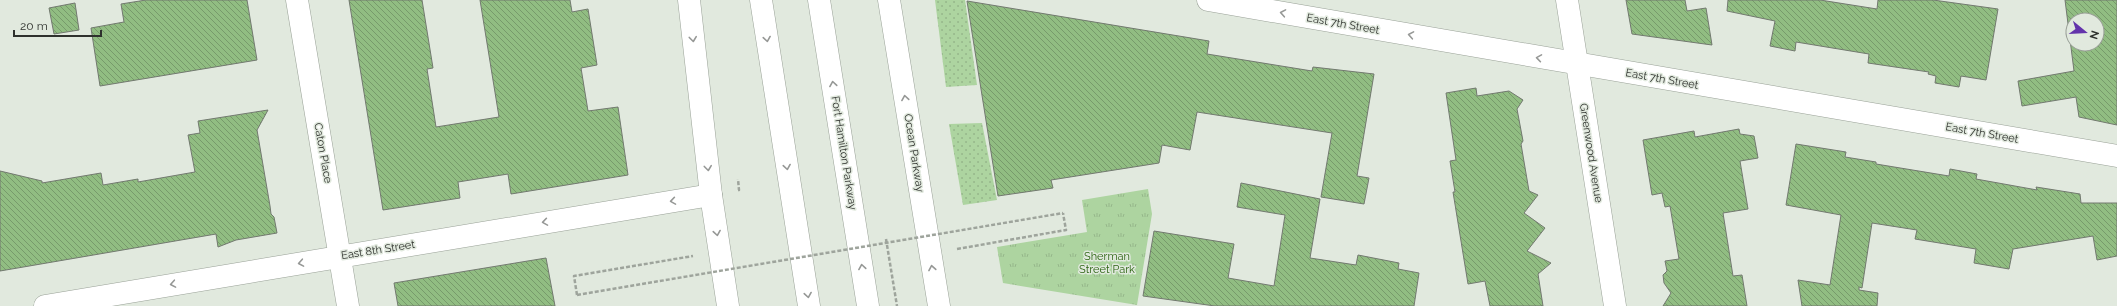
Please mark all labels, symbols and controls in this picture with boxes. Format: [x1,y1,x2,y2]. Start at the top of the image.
one-way arrow [1280,9,1286,18]
street label: East 7th Street [1306,11,1381,37]
scale bar [14,12,101,38]
north arrow [2065,12,2105,52]
text: 20 m [20,19,48,33]
text: N [2087,29,2102,41]
one-way arrow [1408,32,1414,40]
one-way arrow [762,35,771,42]
one-way arrow [688,36,697,42]
one-way arrow [1536,54,1542,62]
street label: East 7th Street [1625,66,1700,92]
one-way arrow [829,81,837,87]
street label: Fort Hamilton Parkway [829,95,859,211]
one-way arrow [901,95,909,101]
street label: Greenwood Avenue [1577,102,1605,204]
street label: Ocean Parkway [901,113,927,193]
street label: East 7th Street [1945,120,2020,146]
street label: Caton Place [311,122,335,185]
one-way arrow [782,164,791,170]
one-way arrow [703,165,712,171]
one-way arrow [670,196,676,205]
one-way arrow [542,217,548,226]
one-way arrow [712,230,721,236]
street label: East 8th Street [340,238,416,262]
park label: Sherman Street Park [1079,250,1135,276]
one-way arrow [298,258,304,267]
one-way arrow [858,264,867,271]
one-way arrow [928,264,937,271]
one-way arrow [170,280,176,288]
one-way arrow [803,292,812,298]

